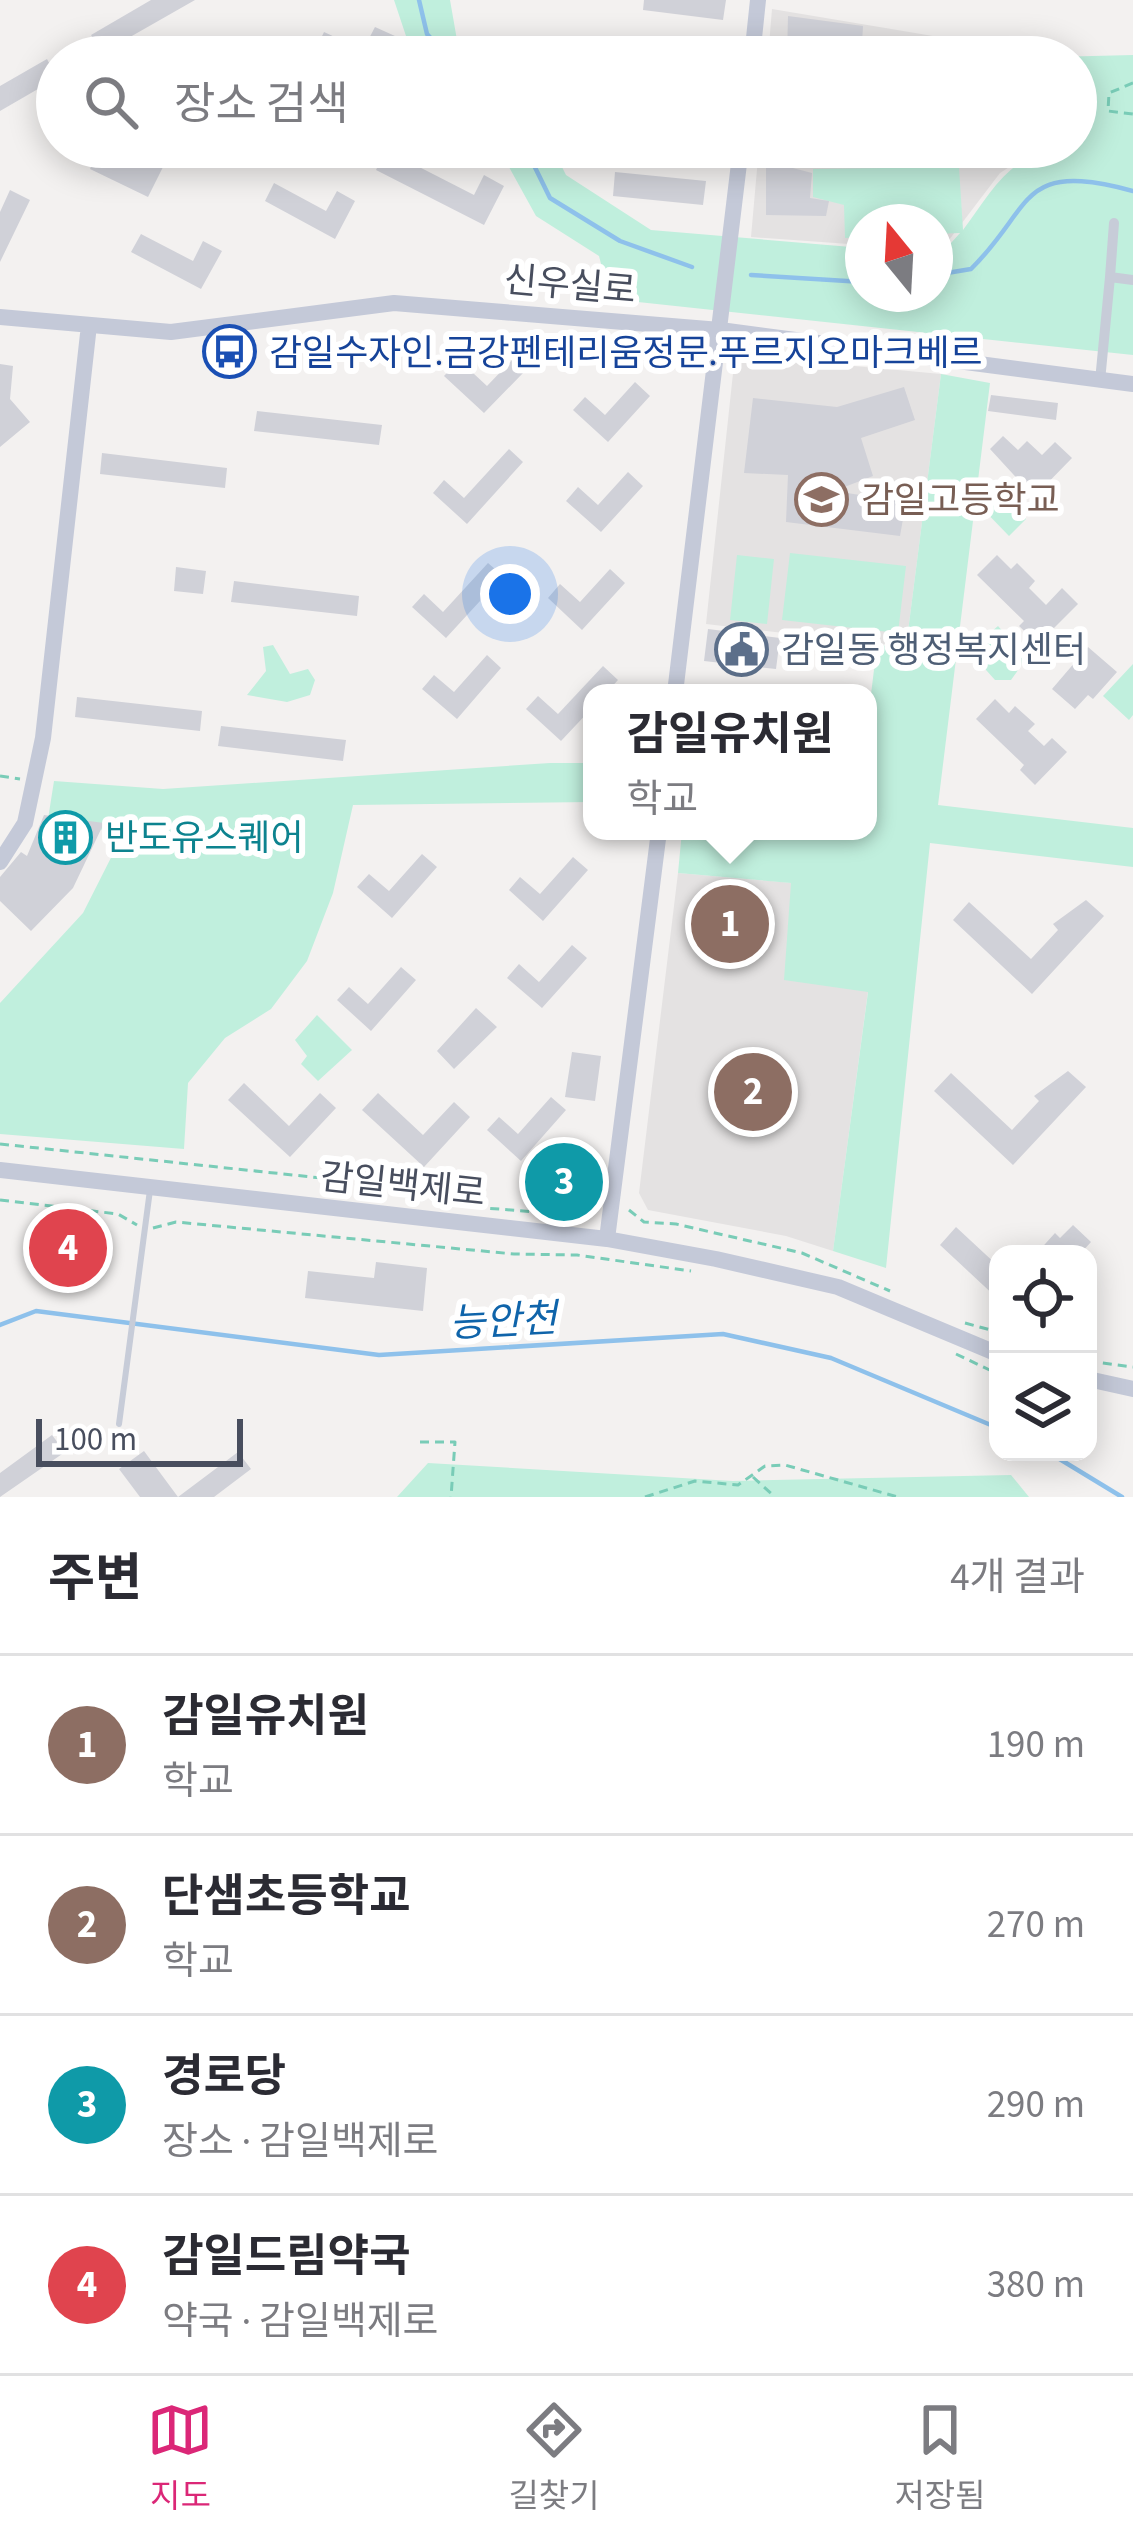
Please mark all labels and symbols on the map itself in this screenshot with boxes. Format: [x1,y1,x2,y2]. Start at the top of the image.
north arrow [845,204,953,312]
street label: 신우실로 [502,254,638,317]
bus stop icon: 감일수자인.금강펜테리움정문.푸르지오마크베르 [202,324,258,380]
place label: 감일수자인.금강펜테리움정문.푸르지오마크베르 [269,328,982,379]
school or university icon: 감일고등학교 [794,471,850,527]
place label: 감일고등학교 [861,475,1060,526]
your location [480,564,540,624]
public building icon: 감일동 행정복지센터 [714,621,770,677]
place label: 감일동 행정복지센터 [781,625,1086,676]
building icon: 반도유스퀘어 [38,809,94,865]
place label: 반도유스퀘어 [105,813,304,864]
pin: 1 [691,879,769,969]
pin: 2 [714,1047,792,1137]
pin: 3 [525,1137,603,1227]
street label: 감일백제로 [318,1151,488,1220]
pin: 4 [29,1203,107,1293]
water label: 능안천 [448,1291,562,1353]
scale bar [36,1413,243,1466]

